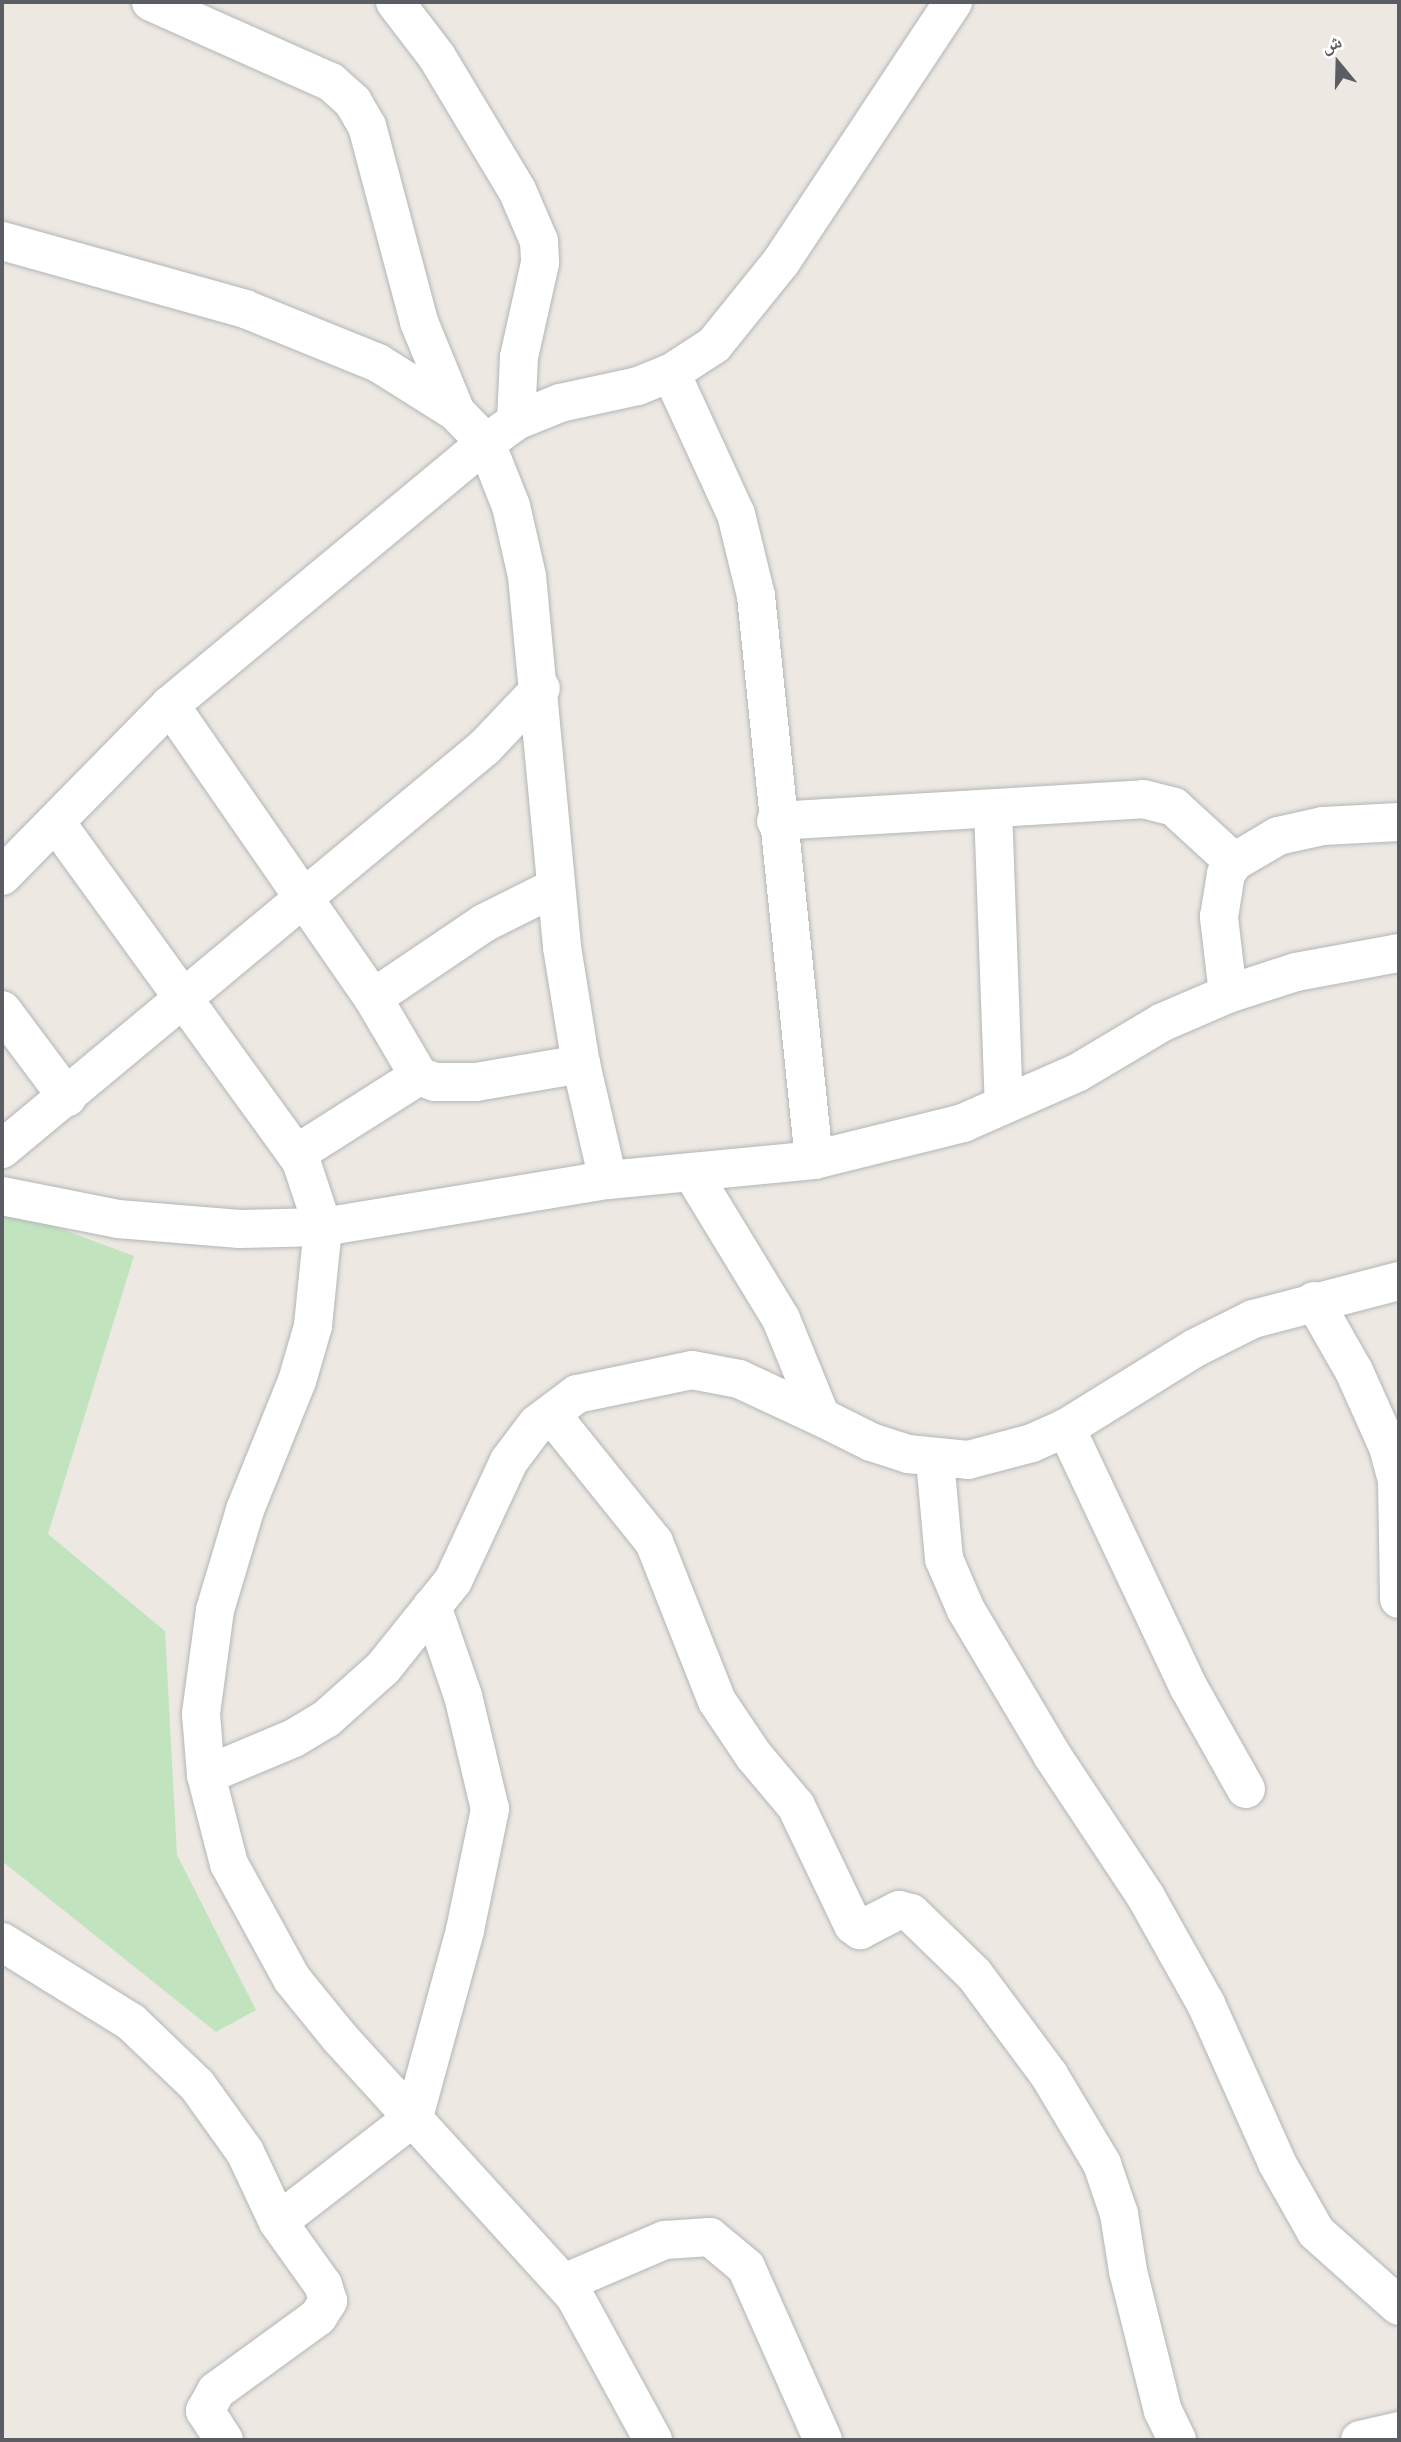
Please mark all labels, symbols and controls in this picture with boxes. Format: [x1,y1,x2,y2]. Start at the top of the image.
north arrow [1303,28,1373,98]
text: ش [1318,29,1344,57]

